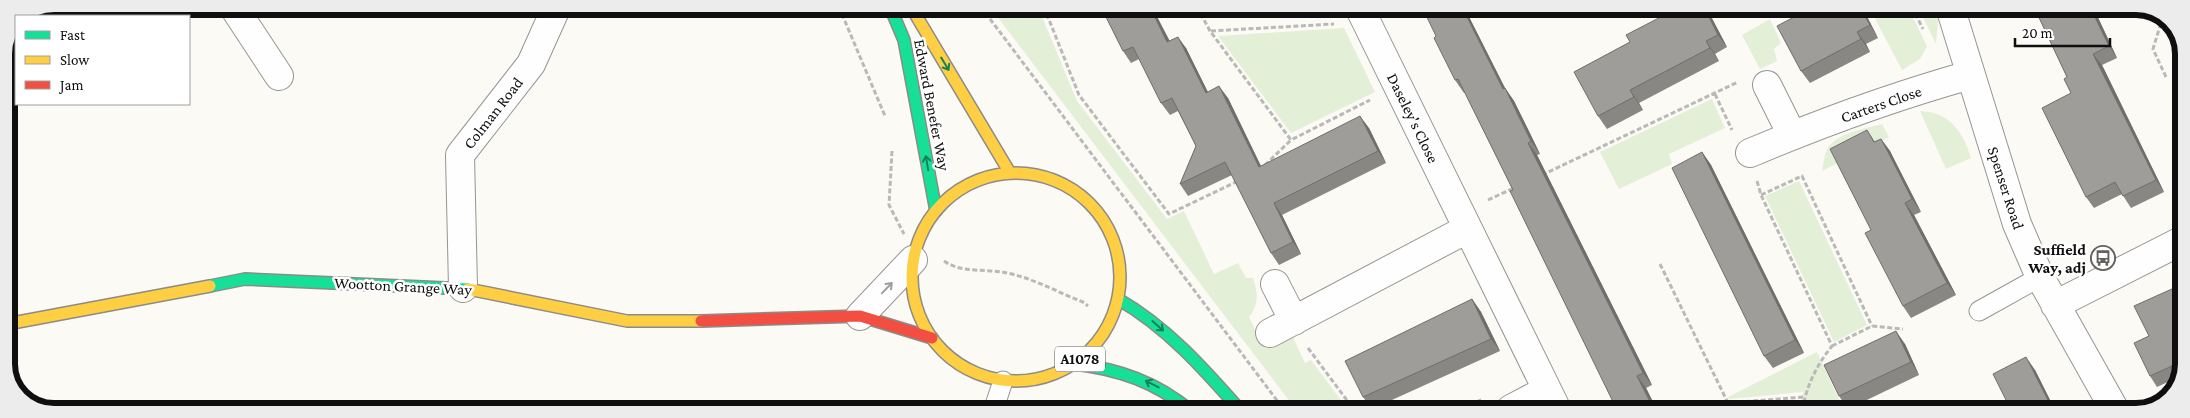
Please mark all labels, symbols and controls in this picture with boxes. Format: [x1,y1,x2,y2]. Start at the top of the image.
legend [15,15,190,105]
scale bar [2015,15,2110,47]
text: 20 m [2022,25,2053,41]
text: Fast [60,27,86,43]
street label: Edward Benefer Way [910,38,953,173]
text: Slow [60,52,90,68]
one-way arrow [940,56,950,71]
street label: Daseley's Close [1383,70,1442,166]
street label: Colman Road [460,74,526,152]
text: Jam [58,77,83,94]
street label: Carters Close [1838,82,1924,126]
street label: Spenser Road [1984,145,2028,232]
one-way arrow [922,155,931,171]
place label: Suffield Way, adj [2027,241,2086,277]
bus stop icon: Suffield Way, adj [2090,245,2116,271]
street label: Wootton Grange Way [334,274,473,299]
one-way arrow [881,282,893,294]
one-way arrow [1152,320,1165,332]
road number: A1078 [1055,346,1105,372]
one-way arrow [1144,379,1159,389]

